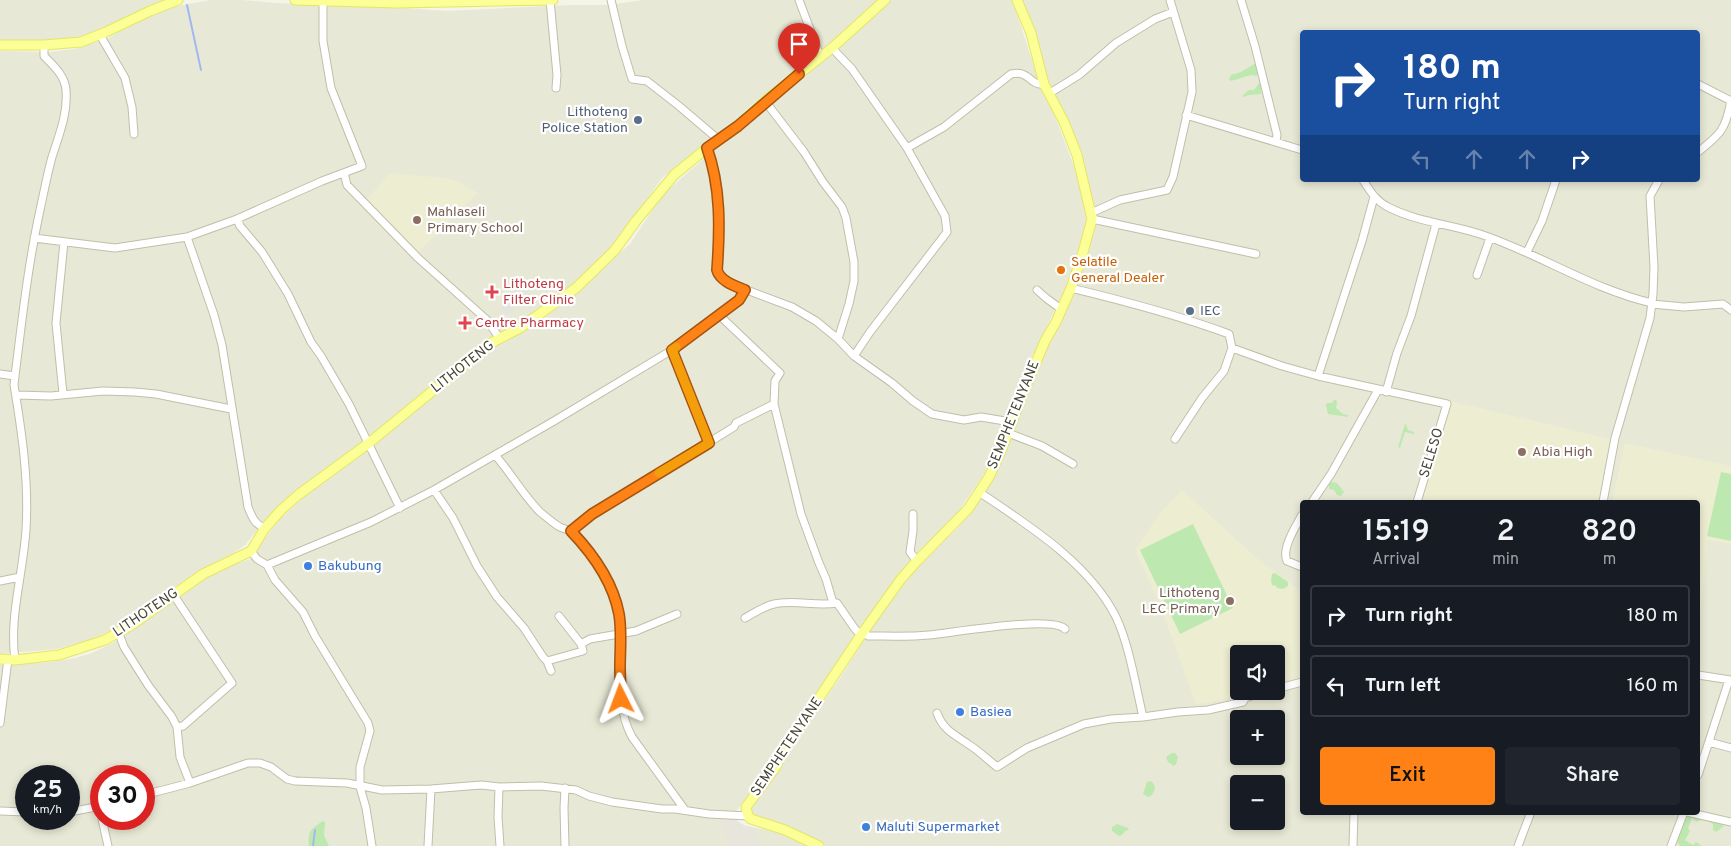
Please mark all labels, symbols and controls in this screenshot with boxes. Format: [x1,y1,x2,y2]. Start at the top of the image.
pin [778,23,820,74]
icon: arrive [785,30,813,58]
text: 180 m [1403,47,1501,91]
icon: right [1320,50,1385,115]
text: Turn right [1403,90,1500,117]
place label: Lithoteng Police Station [541,104,628,137]
marker: Lithoteng Police Station [632,114,644,126]
icon: left [1407,145,1435,173]
icon: ahead [1460,145,1488,173]
icon: ahead [1513,145,1541,173]
icon: right [1566,145,1594,173]
place label: Mahlaseli Primary School [427,204,523,237]
marker: Mahlaseli Primary School [411,214,423,226]
place label: Selatile General Dealer [1071,254,1165,287]
marker: Selatile General Dealer [1055,264,1067,276]
place label: Lithoteng Filter Clinic [503,276,574,309]
marker: Lithoteng Filter Clinic [485,285,499,299]
place label: IEC [1200,303,1221,320]
marker: IEC [1184,305,1196,317]
place label: Centre Pharmacy [475,315,584,332]
marker: Centre Pharmacy [459,317,471,329]
street label: LITHOTENG [428,337,498,397]
street label: SEMPHETENYANE [984,358,1044,472]
street label: SELESO [1416,426,1448,480]
place label: Abia High [1532,444,1593,461]
marker: Abia High [1516,446,1528,458]
text: 15:19 [1363,514,1430,551]
text: 2 [1496,514,1515,551]
text: 820 [1581,514,1637,551]
text: Arrival [1372,550,1420,570]
text: min [1492,550,1519,570]
text: m [1603,550,1616,570]
place label: Bakubung [318,558,382,575]
marker: Bakubung [302,560,314,572]
street label: LITHOTENG [110,585,182,641]
place label: Lithoteng LEC Primary [1142,585,1220,618]
marker: Lithoteng LEC Primary [1224,595,1236,607]
icon: right [1322,602,1350,630]
text: Turn right [1365,604,1453,628]
text: 180 m [1627,604,1678,628]
map controls [1230,645,1285,830]
button: sound [1230,645,1285,700]
position arrow [594,672,646,724]
icon: left [1322,672,1350,700]
text: Turn left [1365,674,1441,698]
text: 160 m [1627,674,1678,698]
street label: SEMPHETENYANE [748,694,826,800]
place label: Basiea [970,704,1012,721]
marker: Basiea [954,706,966,718]
button: + [1230,710,1285,765]
button: Exit [1320,747,1495,805]
button: Share [1505,747,1680,805]
speed limit sign: 30 [90,765,155,830]
text: 25 [32,775,63,807]
button: − [1230,775,1285,830]
text: km/h [33,802,62,818]
place label: Maluti Supermarket [876,819,1000,836]
marker: Maluti Supermarket [860,821,872,833]

